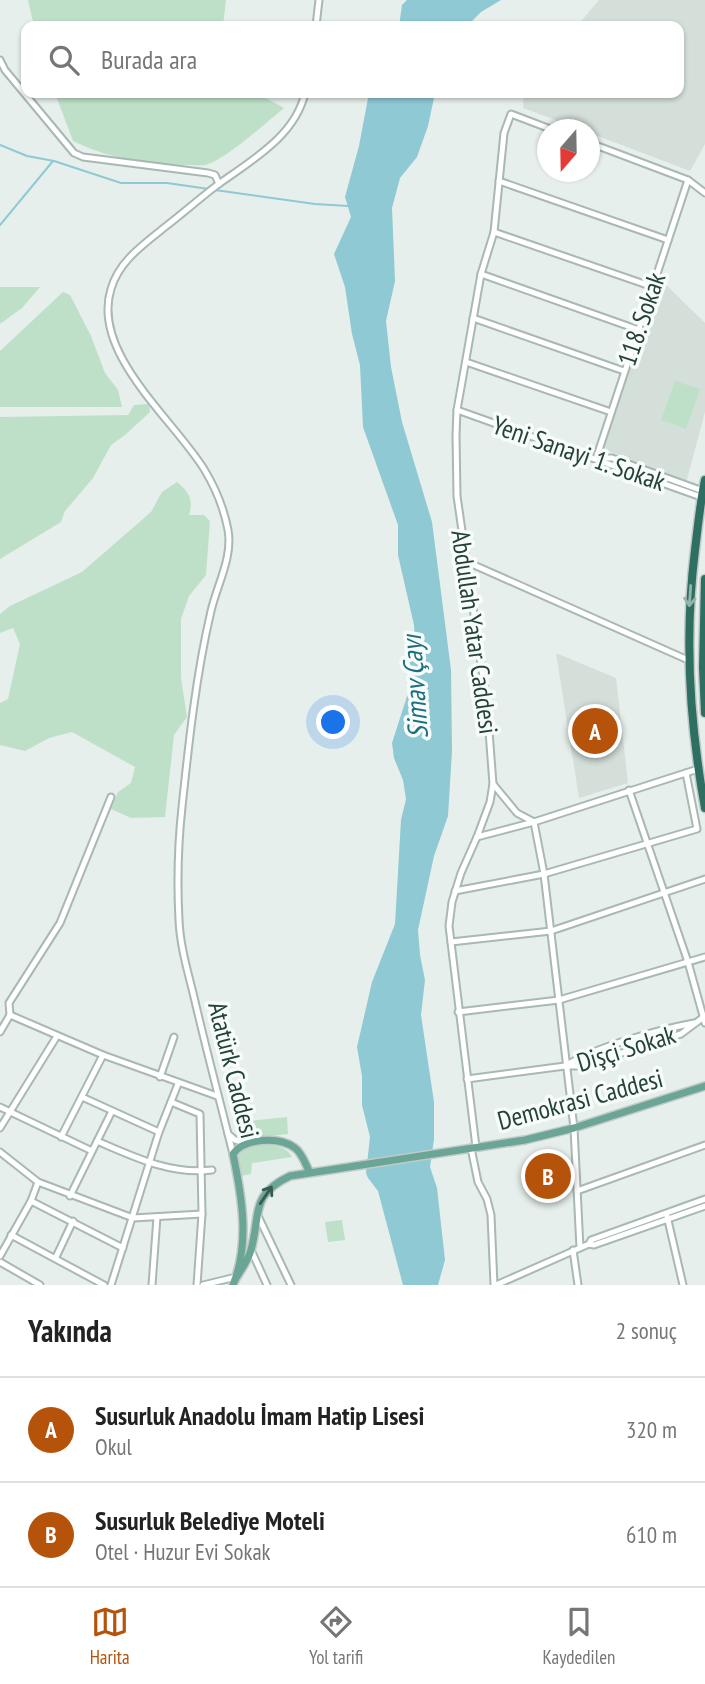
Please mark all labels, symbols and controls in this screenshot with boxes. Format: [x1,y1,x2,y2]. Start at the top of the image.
search box [21,21,684,98]
icon: search [45,41,83,79]
text: Burada ara [101,43,197,76]
north arrow [537,119,600,182]
street label: 118. Sokak [610,268,672,370]
street label: Yeni Sanayi 1. Sokak [488,408,670,498]
street label: Abdullah Yatar Caddesi [444,528,506,736]
one-way arrow [683,584,696,607]
water label: Simav Çayı [392,632,436,740]
your location [316,705,350,739]
pin: A [572,705,618,757]
street label: Atatürk Caddesi [201,998,267,1142]
street label: Dişçi Sokak [573,1017,679,1079]
street label: Demokrasi Caddesi [494,1061,666,1137]
pin: B [525,1150,571,1202]
one-way arrow [259,1186,273,1205]
text: Yakında [28,1311,112,1350]
text: 2 sonuç [616,1316,677,1345]
text: Susurluk Anadolu İmam Hatip Lisesi [95,1399,424,1432]
text: A [45,1415,57,1444]
text: 320 m [626,1415,677,1444]
text: Okul [95,1432,132,1461]
text: Susurluk Belediye Moteli [95,1504,325,1537]
text: B [45,1520,57,1549]
text: 610 m [626,1520,677,1549]
text: Otel · Huzur Evi Sokak [95,1537,271,1566]
tab: Harita [90,1603,130,1669]
tab: Yol tarifi [309,1603,363,1669]
tab: Kaydedilen [543,1603,615,1669]

